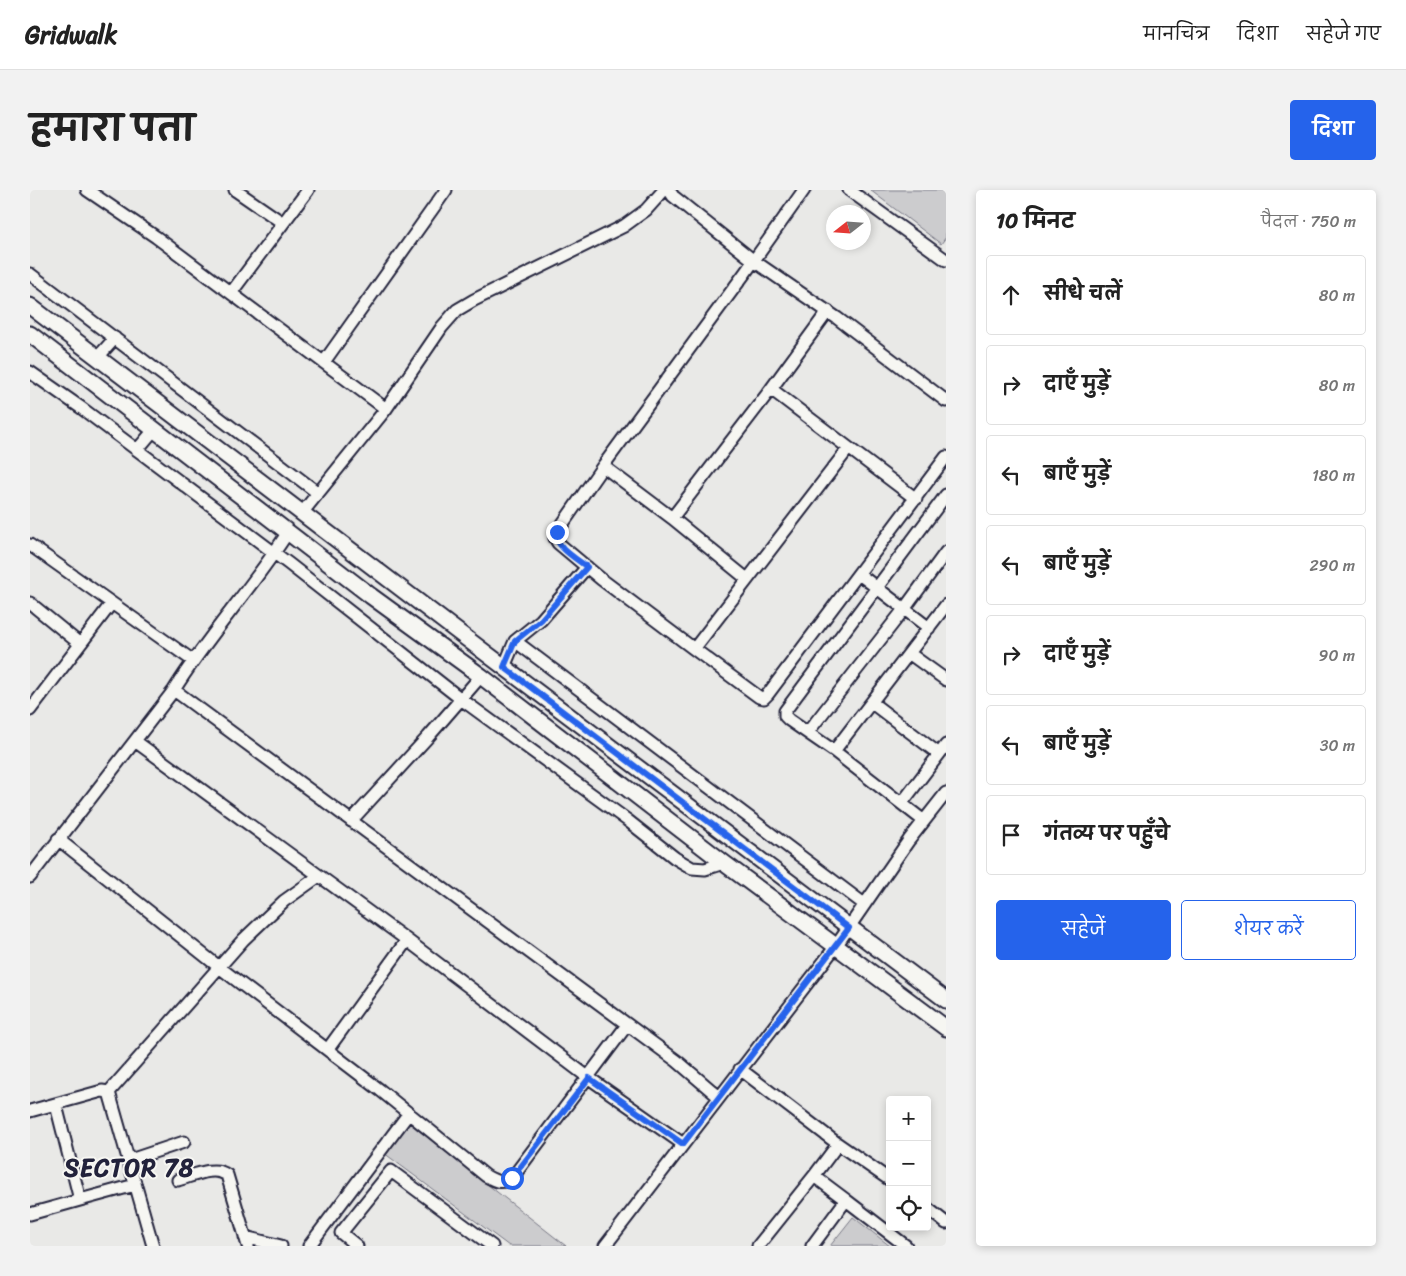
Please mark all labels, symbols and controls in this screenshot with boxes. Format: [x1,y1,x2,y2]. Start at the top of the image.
text: Gridwalk [25,14,117,56]
text: मानचित्र [1143,18,1209,50]
text: दिशा [1237,18,1278,50]
text: सहेजे गए [1306,18,1381,50]
text: हमारा पता [30,97,195,159]
button: दिशा [1290,100,1376,160]
text: 10 मिनट [996,202,1075,240]
north arrow [826,205,871,250]
text: पैदल · 750 m [1261,207,1356,236]
text: सीधे चलें [1044,277,1122,310]
icon: ahead [997,281,1025,309]
text: 80 m [1319,281,1355,310]
text: दाएँ मुड़ें [1044,367,1110,400]
icon: right [997,371,1025,399]
text: 80 m [1319,371,1355,400]
text: बाएँ मुड़ें [1044,457,1111,490]
icon: left [997,461,1025,489]
text: 180 m [1312,461,1355,490]
route end [546,521,569,544]
text: बाएँ मुड़ें [1044,547,1111,580]
icon: left [997,551,1025,579]
text: 290 m [1309,551,1355,580]
text: दाएँ मुड़ें [1044,637,1110,670]
icon: right [997,641,1025,669]
text: 90 m [1319,641,1355,670]
text: बाएँ मुड़ें [1044,727,1111,760]
icon: left [997,731,1025,759]
text: 30 m [1320,731,1355,760]
text: गंतव्य पर पहुँचे [1044,817,1169,850]
icon: arrive [997,821,1025,849]
button: सहेजें [996,900,1171,960]
button: शेयर करें [1181,900,1356,960]
map controls [886,1096,931,1231]
button: + [886,1096,931,1141]
button: − [886,1141,931,1186]
district label: SECTOR 78 [63,1147,194,1189]
route start [501,1167,524,1190]
button: locate [886,1186,931,1231]

